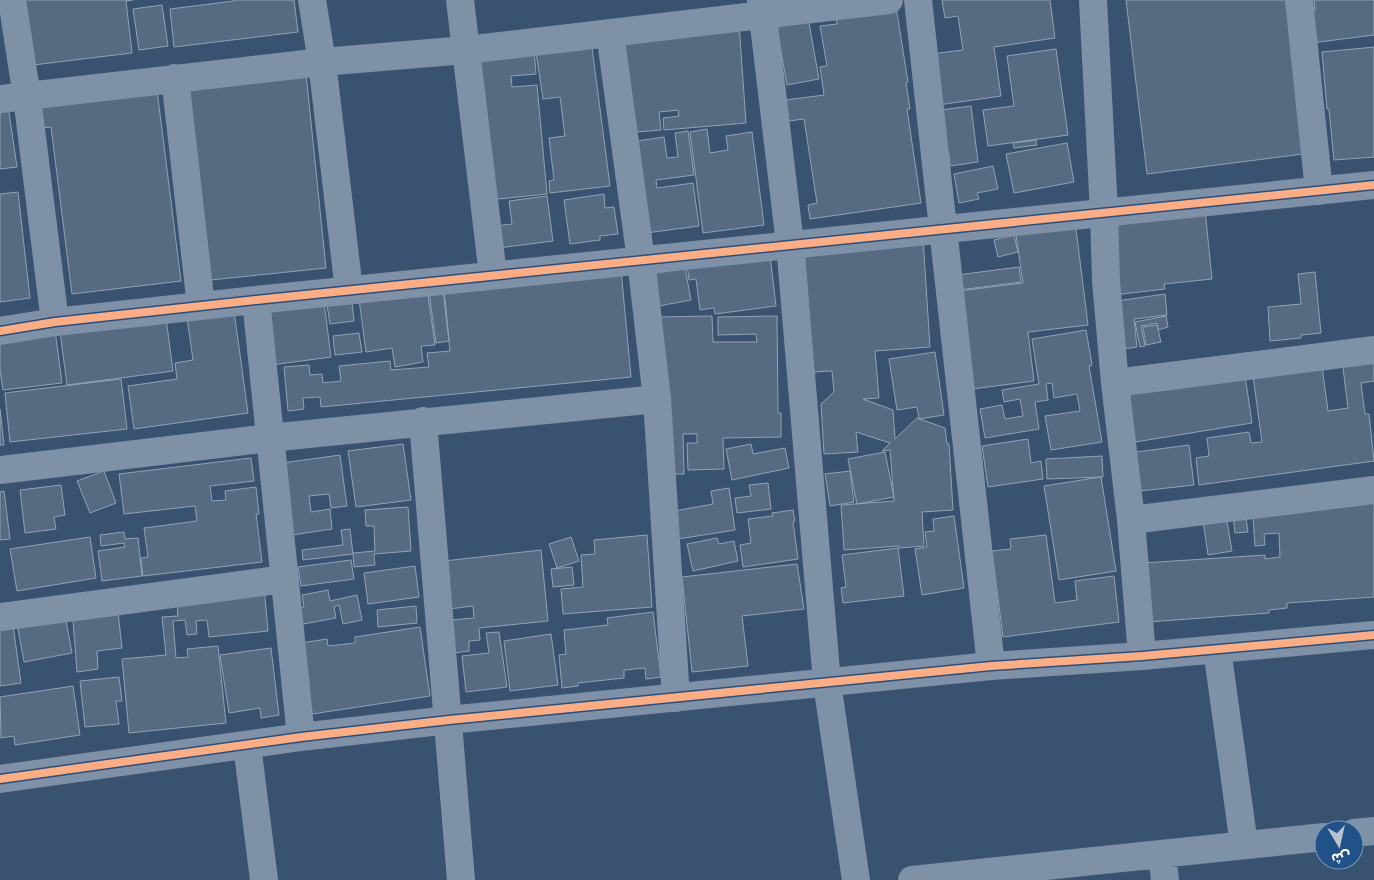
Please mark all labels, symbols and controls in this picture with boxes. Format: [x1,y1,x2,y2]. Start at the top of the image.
north arrow [1314,820,1364,870]
text: ش [1330,846,1352,869]

